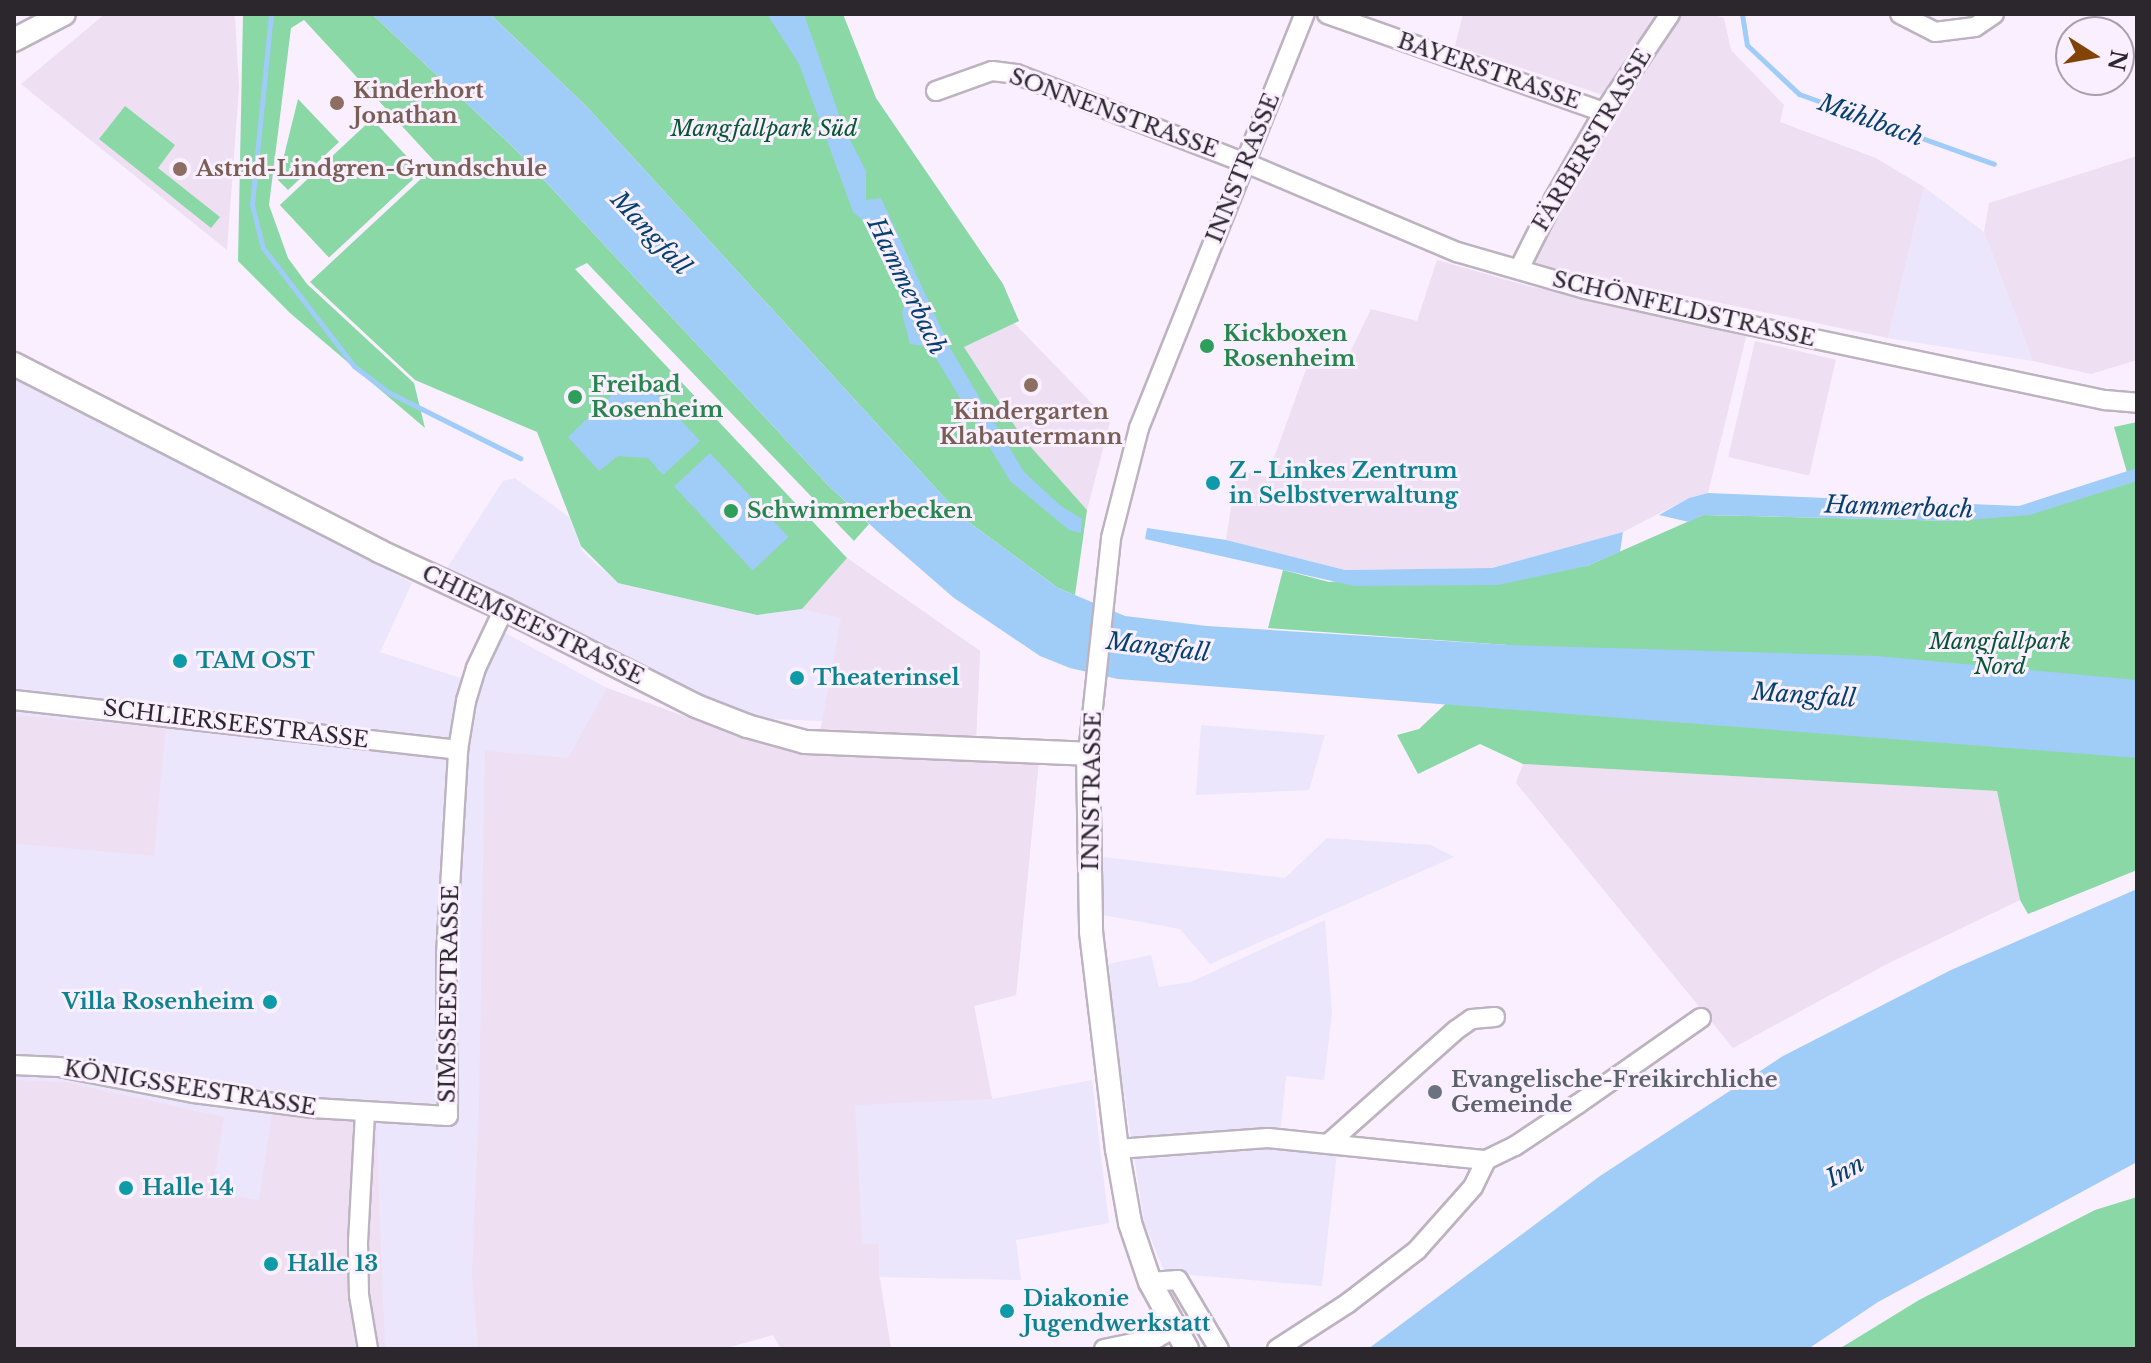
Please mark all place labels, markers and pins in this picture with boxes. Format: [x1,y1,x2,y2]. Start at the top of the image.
place label: Kinderhort Jonathan [353,77,484,128]
marker: Kinderhort Jonathan [328,94,346,112]
place label: Astrid-Lindgren-Grundschule [196,156,547,182]
marker: Astrid-Lindgren-Grundschule [171,160,189,178]
place label: Kickboxen Rosenheim [1223,320,1355,372]
marker: Kickboxen Rosenheim [1198,337,1216,355]
place label: Freibad Rosenheim [591,371,723,422]
marker: Kindergarten Klabautermann [1022,376,1040,394]
marker: Freibad Rosenheim [566,388,584,406]
place label: Kindergarten Klabautermann [940,398,1122,450]
place label: Z - Linkes Zentrum in Selbstverwaltung [1229,457,1458,508]
marker: Z - Linkes Zentrum in Selbstverwaltung [1204,474,1222,492]
place label: Schwimmerbecken [747,498,972,524]
marker: Schwimmerbecken [722,502,740,520]
place label: TAM OST [196,648,315,674]
marker: TAM OST [171,652,189,670]
place label: Theaterinsel [813,665,959,691]
marker: Theaterinsel [788,669,806,687]
place label: Villa Rosenheim [62,989,254,1015]
marker: Villa Rosenheim [261,993,279,1011]
place label: Evangelische-Freikirchliche Gemeinde [1451,1066,1778,1118]
marker: Evangelische-Freikirchliche Gemeinde [1426,1083,1444,1101]
place label: Halle 14 [142,1175,234,1201]
marker: Halle 14 [117,1179,135,1197]
place label: Halle 13 [287,1251,378,1277]
marker: Halle 13 [262,1255,280,1273]
place label: Diakonie Jugendwerkstatt [1023,1285,1210,1336]
marker: Diakonie Jugendwerkstatt [998,1302,1016,1320]

